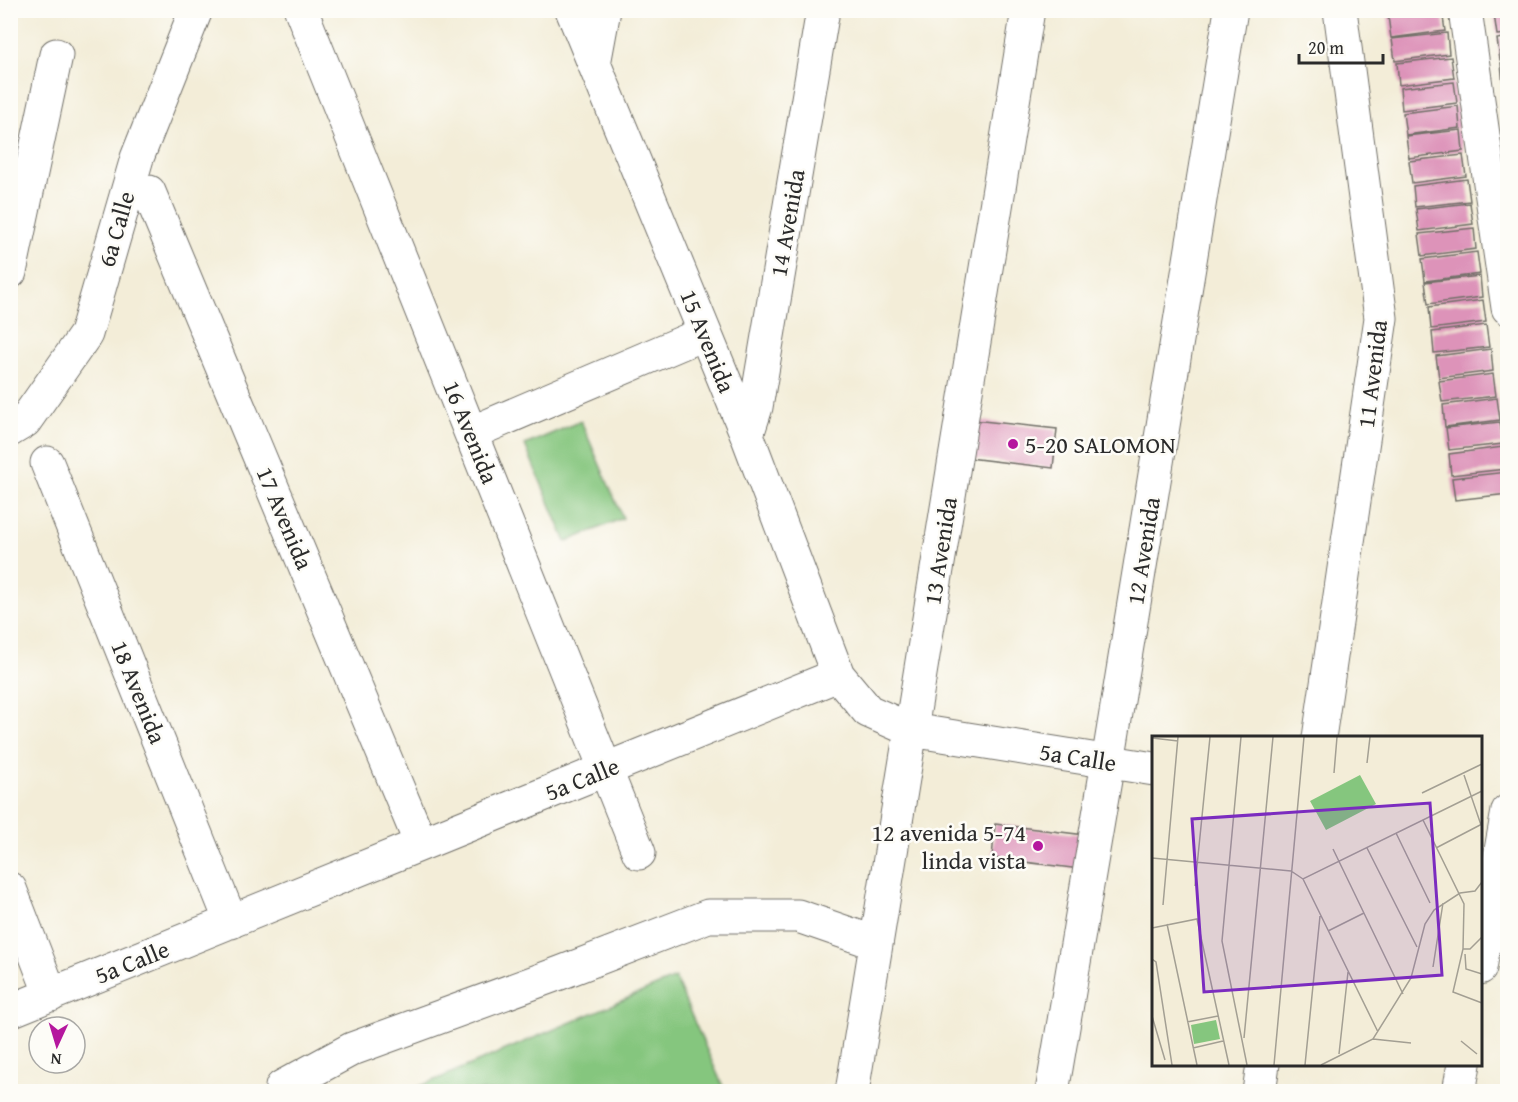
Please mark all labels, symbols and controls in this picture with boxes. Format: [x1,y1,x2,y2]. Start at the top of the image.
scale bar [1299,27,1383,65]
text: 20 m [1308,34,1344,61]
street label: 14 Avenida [760,166,814,280]
street label: 6a Calle [89,187,143,271]
street label: 15 Avenida [671,284,745,399]
street label: 11 Avenida [1348,317,1396,430]
street label: 16 Avenida [434,375,508,490]
place label: 5-20 SALOMON [1025,427,1176,462]
marker: 5-20 SALOMON [1006,437,1020,451]
street label: 17 Avenida [248,461,323,576]
street label: 13 Avenida [914,494,966,607]
street label: 12 Avenida [1117,494,1169,607]
street label: 18 Avenida [102,635,176,750]
street label: 5a Calle [1037,734,1119,780]
inset map [1152,736,1482,1066]
street label: 5a Calle [540,748,624,810]
place label: 12 avenida 5-74 linda vista [871,815,1027,878]
marker: 12 avenida 5-74 linda vista [1031,839,1045,853]
street label: 5a Calle [90,931,174,993]
north arrow [27,1015,87,1075]
text: N [49,1048,62,1072]

